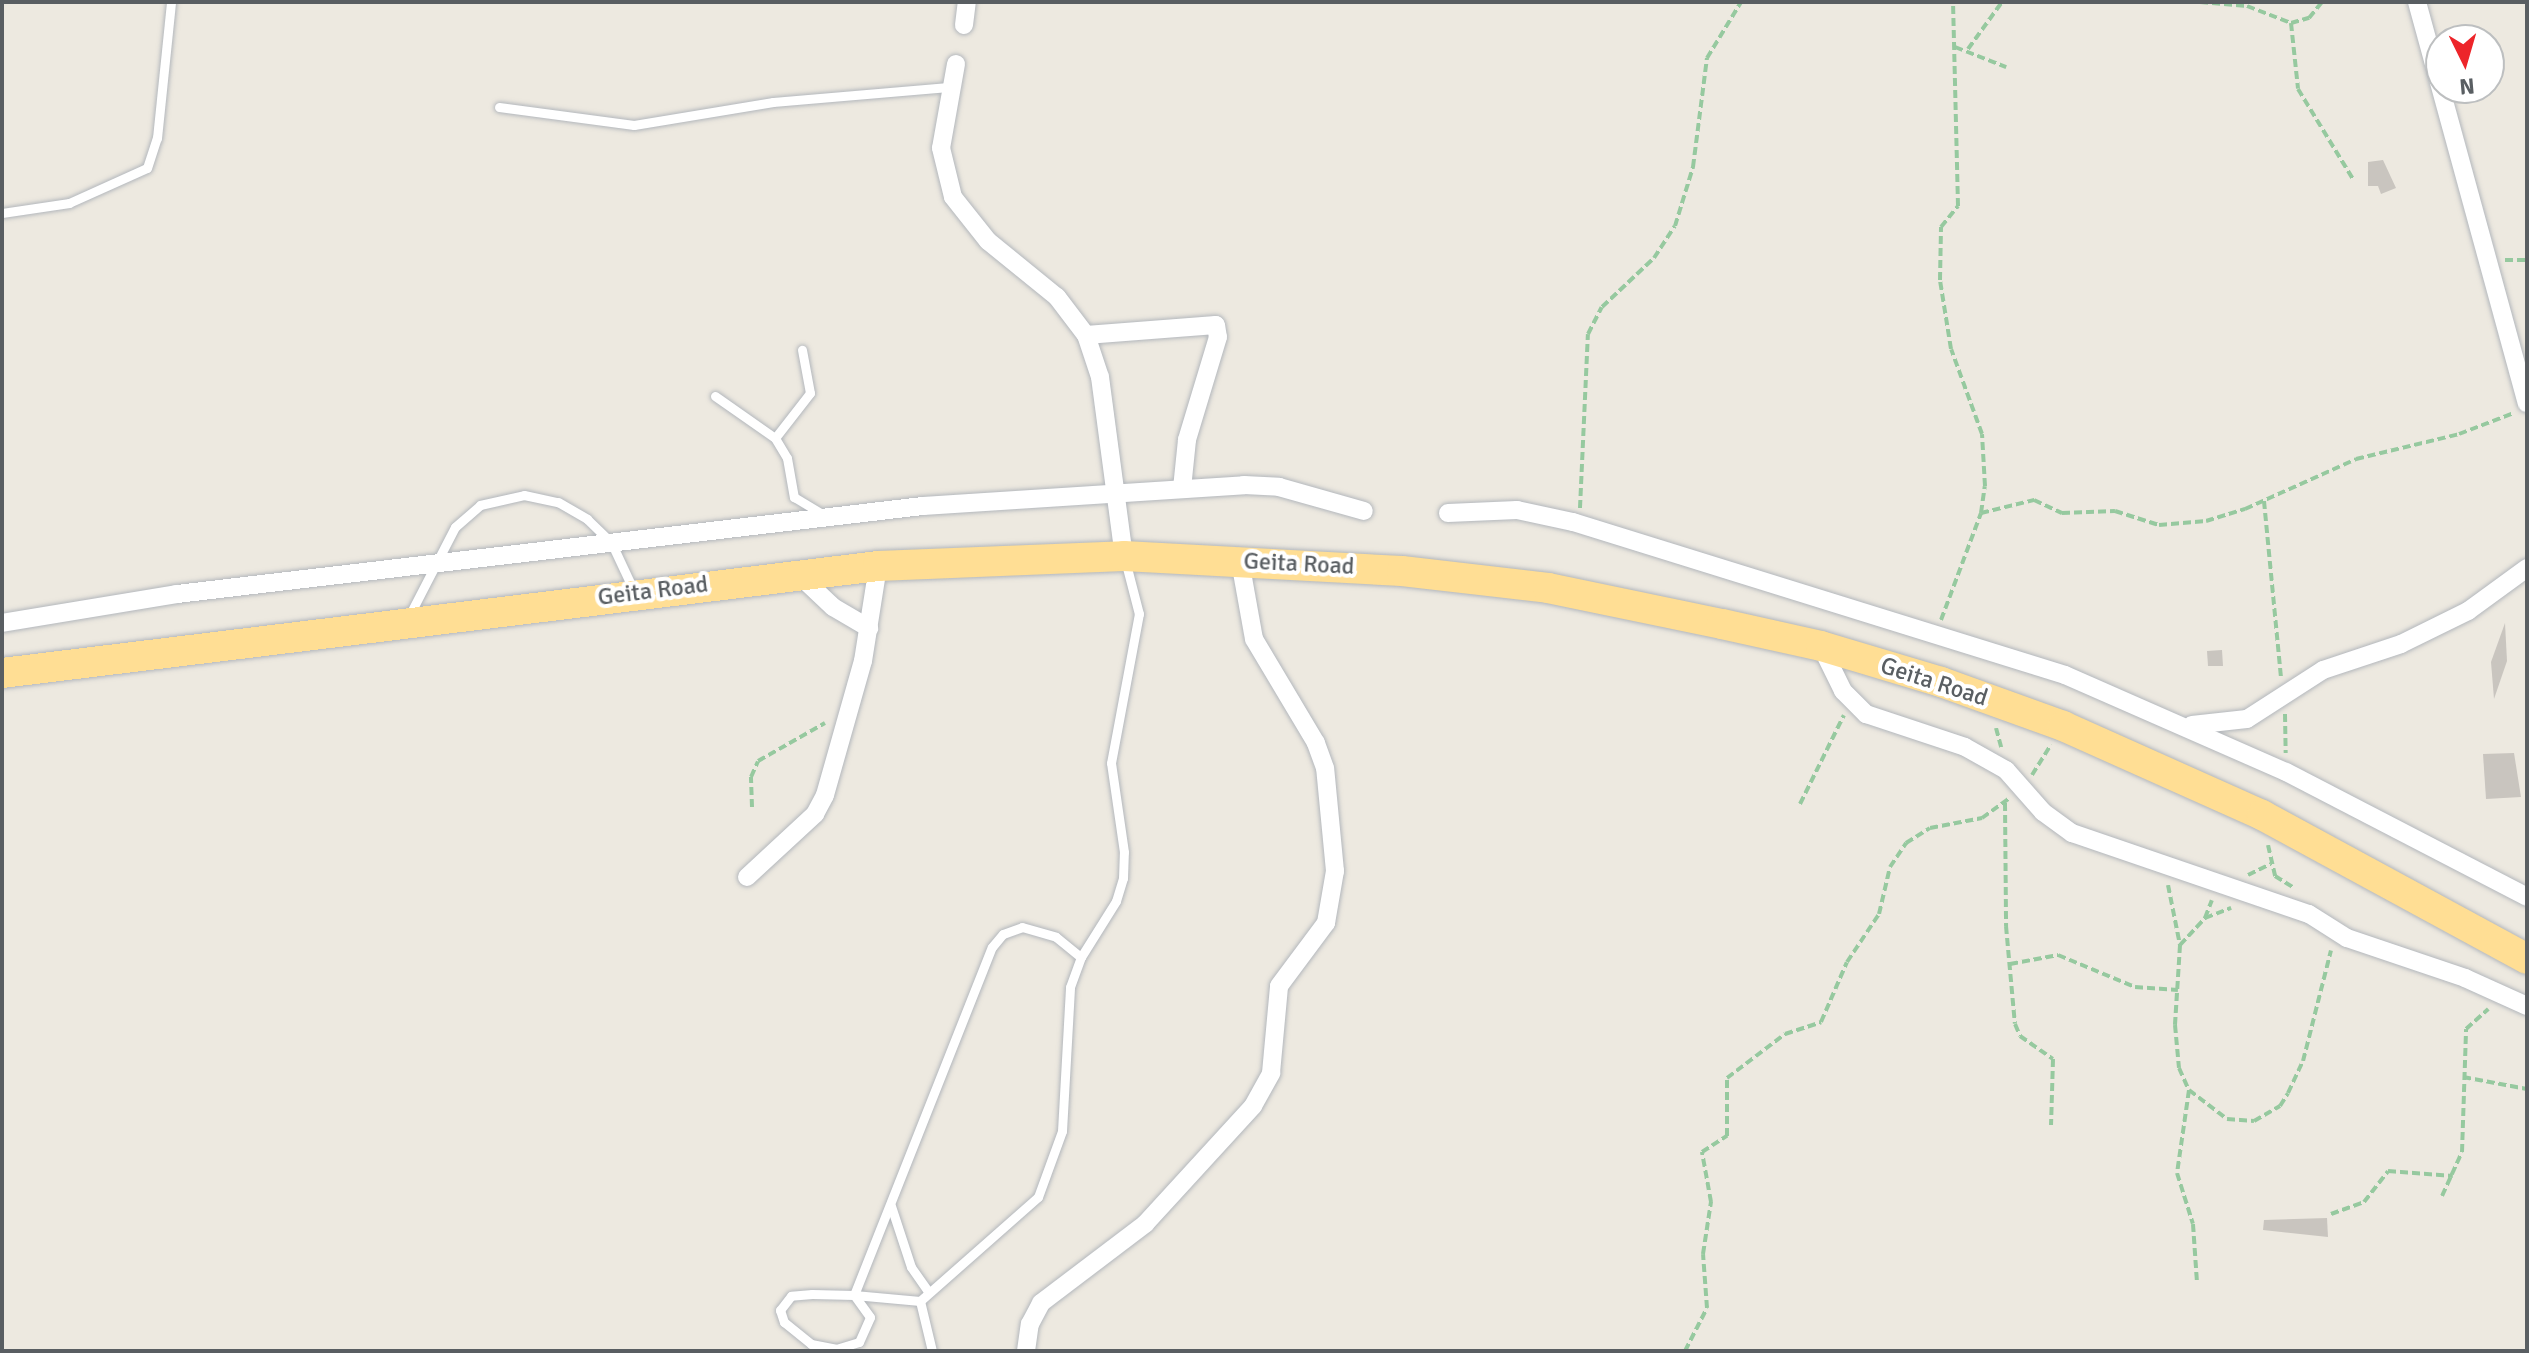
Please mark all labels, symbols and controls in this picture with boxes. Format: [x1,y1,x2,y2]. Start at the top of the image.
north arrow [2425,24,2505,104]
text: N [2458,72,2476,101]
street label: Geita Road [1243,547,1355,581]
street label: Geita Road [596,570,710,612]
street label: Geita Road [1877,651,1991,713]

